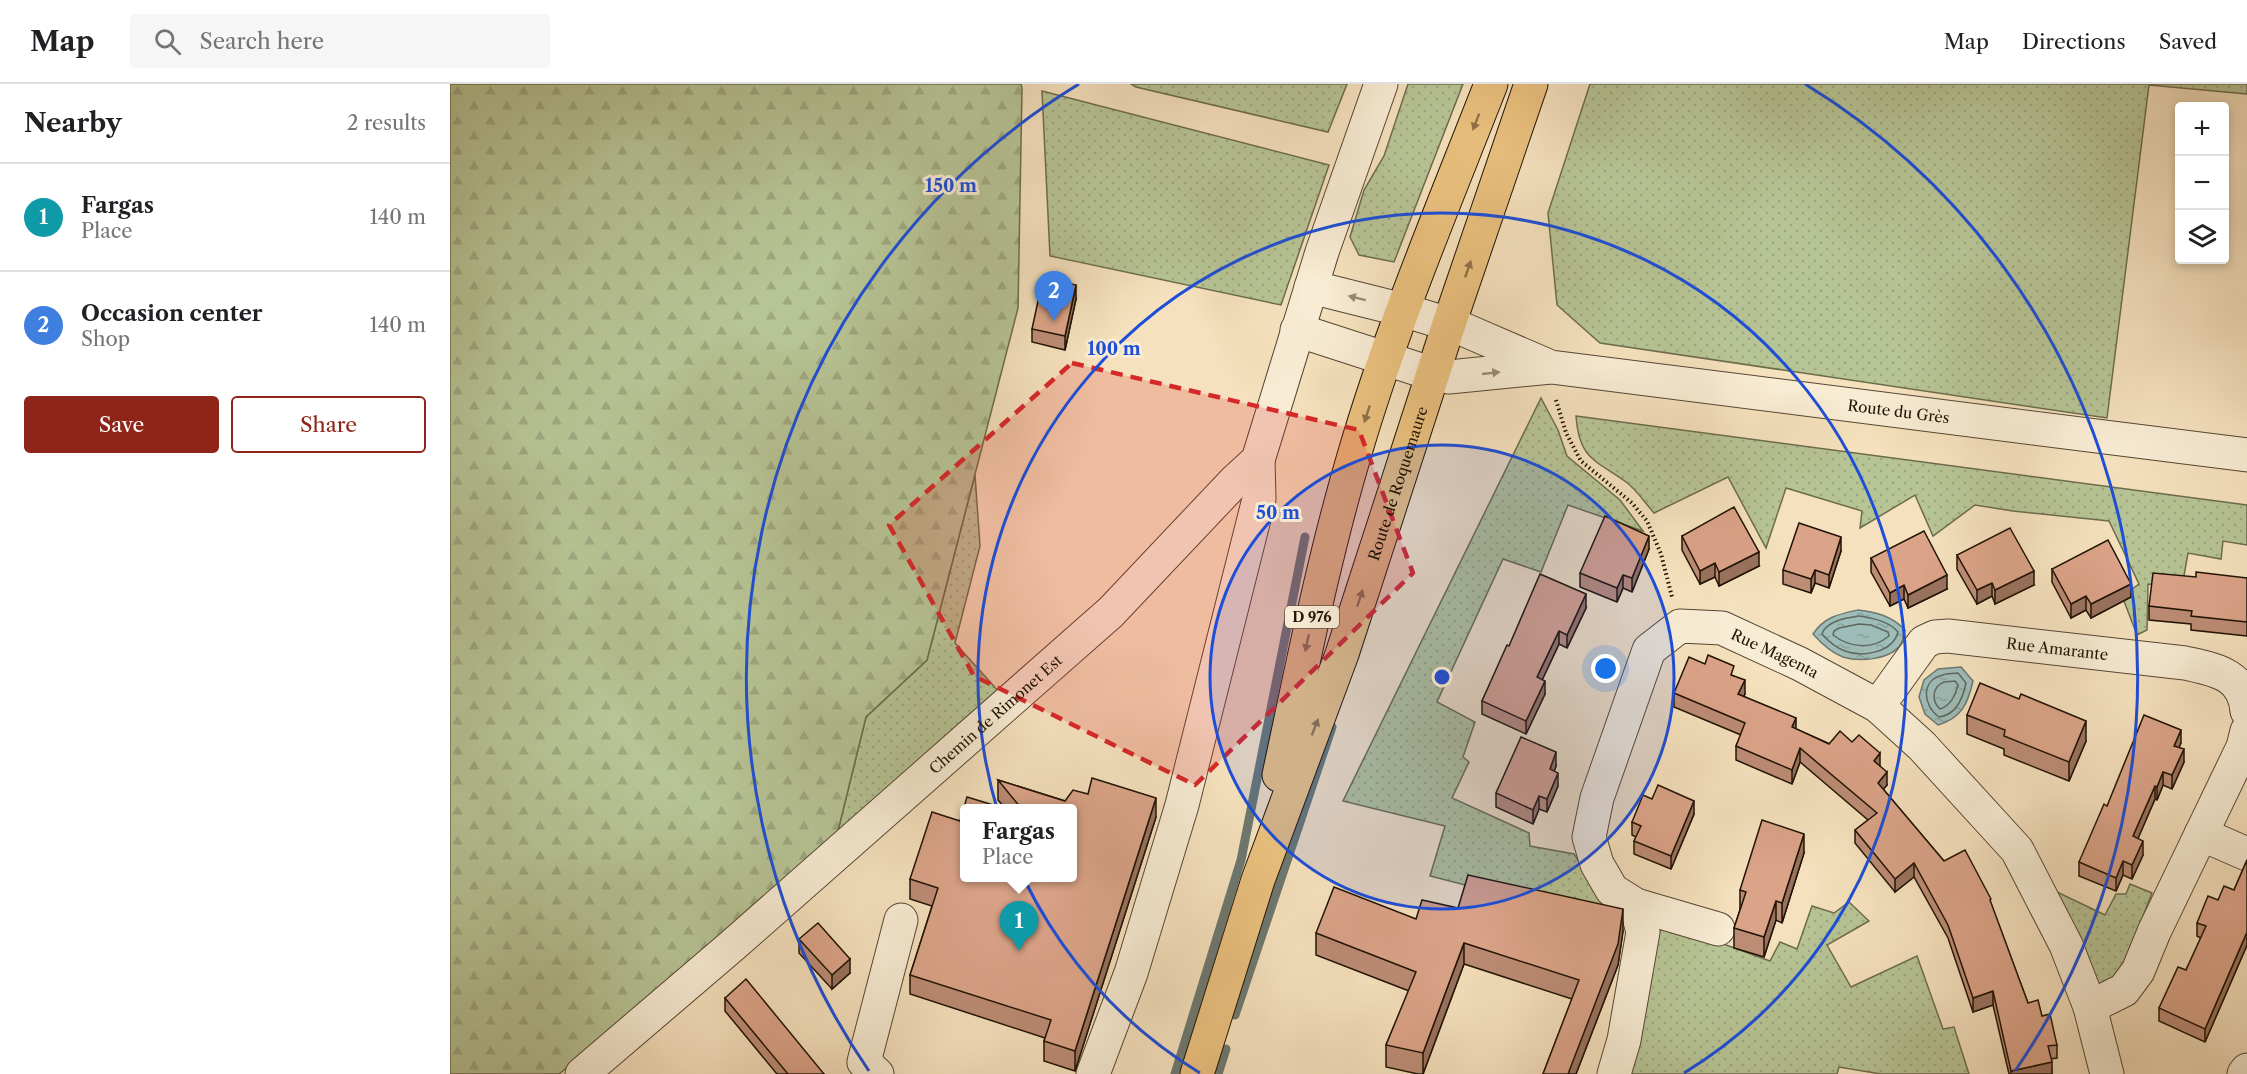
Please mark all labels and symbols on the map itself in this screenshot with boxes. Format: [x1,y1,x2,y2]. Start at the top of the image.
one-way arrow [1471,113,1481,131]
text: 150 m [925,175,977,197]
one-way arrow [1464,260,1473,278]
pin: 2 [1034,272,1074,321]
one-way arrow [1348,293,1366,303]
text: 100 m [1087,338,1141,360]
one-way arrow [1481,368,1500,378]
street label: Route du Grès [1846,395,1951,427]
street label: Route de Roquemaure [1364,404,1431,563]
one-way arrow [1362,405,1372,423]
text: 50 m [1256,502,1300,524]
one-way arrow [1356,589,1366,607]
road number: D 976 [1285,606,1339,628]
street label: Rue Magenta [1728,624,1822,682]
street label: Rue Amarante [2005,633,2109,664]
one-way arrow [1302,634,1311,653]
street label: Chemin de Rimonet Est [925,650,1066,778]
your location [1591,654,1620,683]
centre of rings [1432,667,1452,687]
one-way arrow [1310,717,1320,735]
pin: 1 [1000,902,1038,951]

